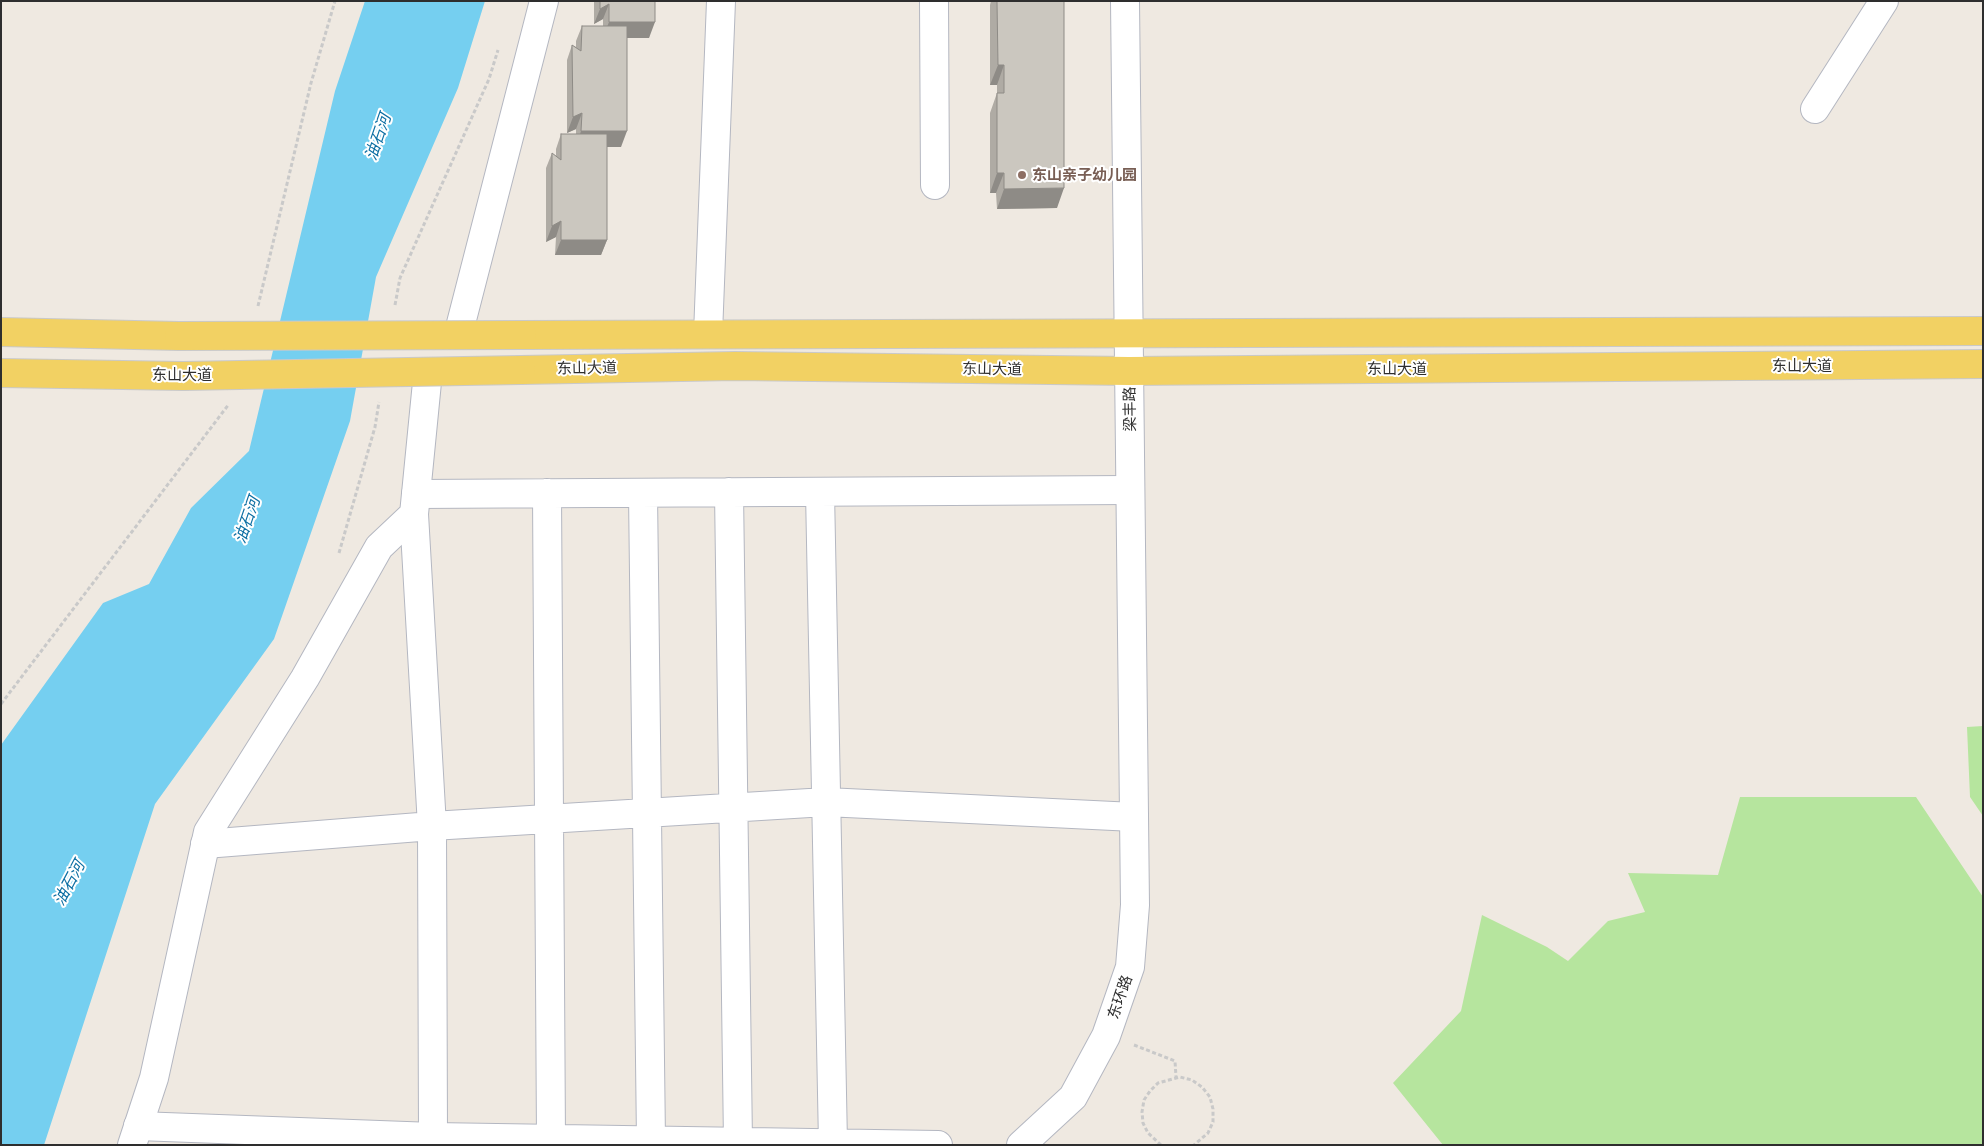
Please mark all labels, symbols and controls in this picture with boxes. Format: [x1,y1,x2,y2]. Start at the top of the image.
water label: 油石河 [361,111,395,163]
place label: 东山亲子幼儿园 [1032,166,1137,184]
marker: 东山亲子幼儿园 [1016,169,1028,181]
street label: 东山大道 [1772,357,1832,375]
street label: 东山大道 [557,358,617,378]
street label: 东山大道 [962,359,1022,379]
street label: 东山大道 [1367,360,1427,378]
street label: 东山大道 [152,366,212,384]
street label: 梁丰路 [1121,386,1139,432]
water label: 油石河 [230,494,264,546]
water label: 油石河 [49,857,89,909]
street label: 东环路 [1104,973,1136,1021]

